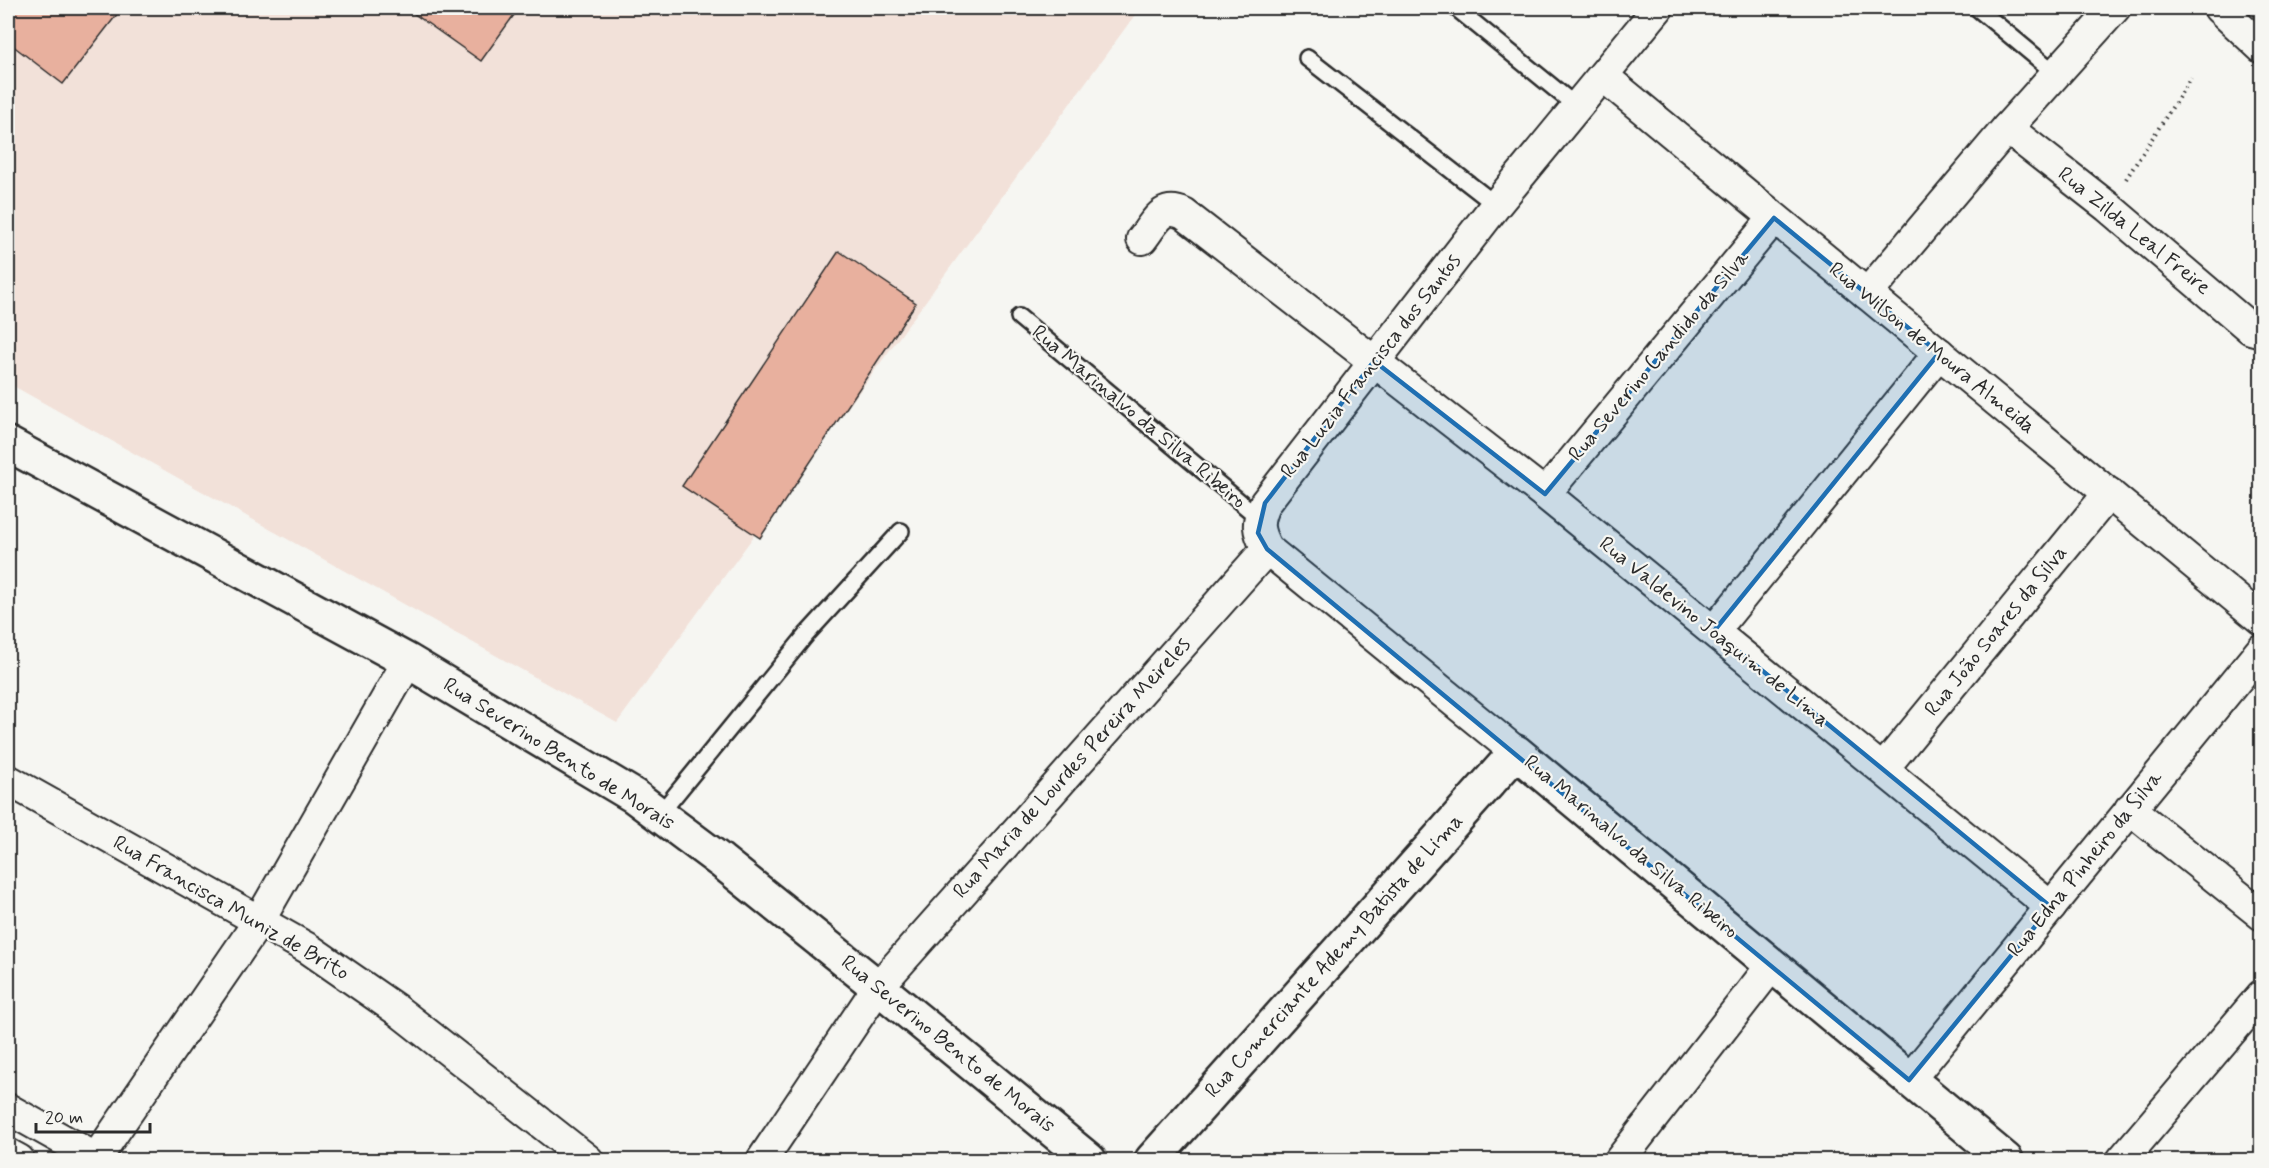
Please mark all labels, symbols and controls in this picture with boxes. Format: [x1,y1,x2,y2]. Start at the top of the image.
street label: Rua Zilda Leal Freire [2052,161,2216,301]
street label: Rua Severino Candido da Silva [1562,244,1756,468]
street label: Rua Luzia Francisca dos Santos [1274,248,1468,484]
street label: Rua Wilson de Moura Almeida [1823,256,2041,440]
street label: Rua Marinalvo da Silva Ribeiro [1026,319,1252,515]
street label: Rua Valdevino Joaquim de Lima [1593,530,1835,734]
street label: Rua João Soares da Silva [1918,540,2074,722]
street label: Rua Maria de Lourdes Pereira Meireles [947,631,1197,905]
street label: Rua Severino Bento de Morais [438,671,680,837]
street label: Rua Marinalvo da Silva Ribeiro [1518,749,1744,945]
street label: Rua Edna Pinheiro da Silva [2001,765,2169,963]
street label: Rua Comerciante Ademy Batista de Lima [1199,808,1469,1104]
street label: Rua Francisca Muniz de Brito [108,829,354,987]
street label: Rua Severino Bento de Morais [835,949,1061,1139]
scale bar [36,1096,150,1134]
text: 20 m [45,1106,83,1130]

